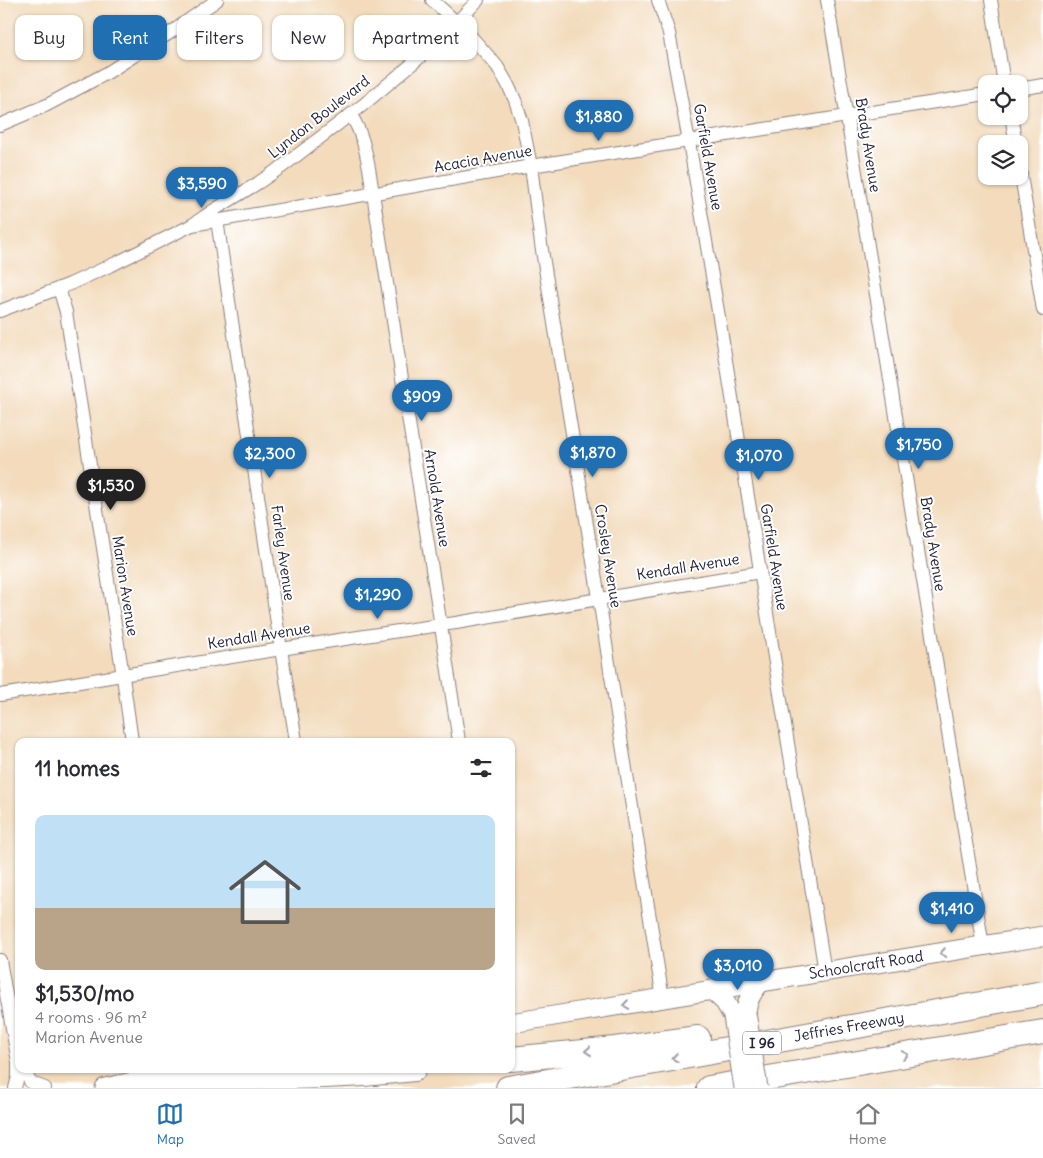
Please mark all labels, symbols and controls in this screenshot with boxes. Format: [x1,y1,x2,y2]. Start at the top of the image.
chip: Buy [15,15,83,60]
chip: Rent [93,15,167,60]
chip: Filters [177,15,262,60]
chip: New [272,15,344,60]
chip: Apartment [354,15,477,60]
street label: Lyndon Boulevard [264,71,373,162]
map controls [978,75,1028,185]
button: locate [978,75,1028,125]
street label: Brady Avenue [852,96,885,194]
pin: $1,880 [558,100,640,142]
street label: Garfield Avenue [690,102,727,212]
text: $1,880 [575,106,623,126]
button: layers [978,135,1028,185]
street label: Acacia Avenue [432,141,533,176]
pin: $3,590 [161,166,243,209]
text: $3,590 [177,173,227,193]
pin: $909 [392,380,452,422]
text: $909 [403,386,441,406]
pin: $1,750 [878,428,960,470]
text: $1,750 [896,434,942,454]
pin: $2,300 [229,436,311,479]
pin: $1,870 [552,436,634,478]
pin: $1,070 [718,438,800,481]
text: $1,870 [570,442,616,462]
text: $2,300 [244,443,296,463]
text: $1,070 [736,445,782,465]
street label: Arnold Avenue [420,448,455,548]
pin: $1,530 [70,468,152,511]
text: $1,530 [87,475,135,495]
street label: Brady Avenue [917,495,950,593]
street label: Garfield Avenue [757,502,792,612]
street label: Crosley Avenue [591,503,626,609]
street label: Farley Avenue [267,504,300,602]
street label: Marion Avenue [108,535,143,637]
street label: Kendall Avenue [635,549,741,584]
pin: $1,290 [337,578,419,620]
text: $1,290 [355,584,401,604]
street label: Kendall Avenue [206,618,312,653]
icon: filters [467,754,495,782]
text: 11 homes [35,755,120,782]
icon: home [220,847,310,937]
pin: $1,410 [911,892,993,934]
text: $1,410 [930,898,974,918]
street label: Schoolcraft Road [807,946,925,983]
one-way arrow [939,947,947,957]
pin: $3,010 [697,948,779,991]
text: $3,010 [714,955,762,975]
text: $1,530/mo [35,980,134,1007]
one-way arrow [621,999,630,1009]
text: 4 rooms · 96 m² [35,1007,147,1027]
street label: Jeffries Freeway [792,1007,906,1046]
text: Marion Avenue [35,1027,143,1047]
road number: I 96 [743,1032,781,1054]
one-way arrow [584,1046,592,1057]
one-way arrow [901,1051,909,1061]
one-way arrow [670,1053,679,1063]
tab: Map [156,1100,184,1148]
tab: Saved [497,1100,536,1148]
tab: Home [849,1100,886,1148]

